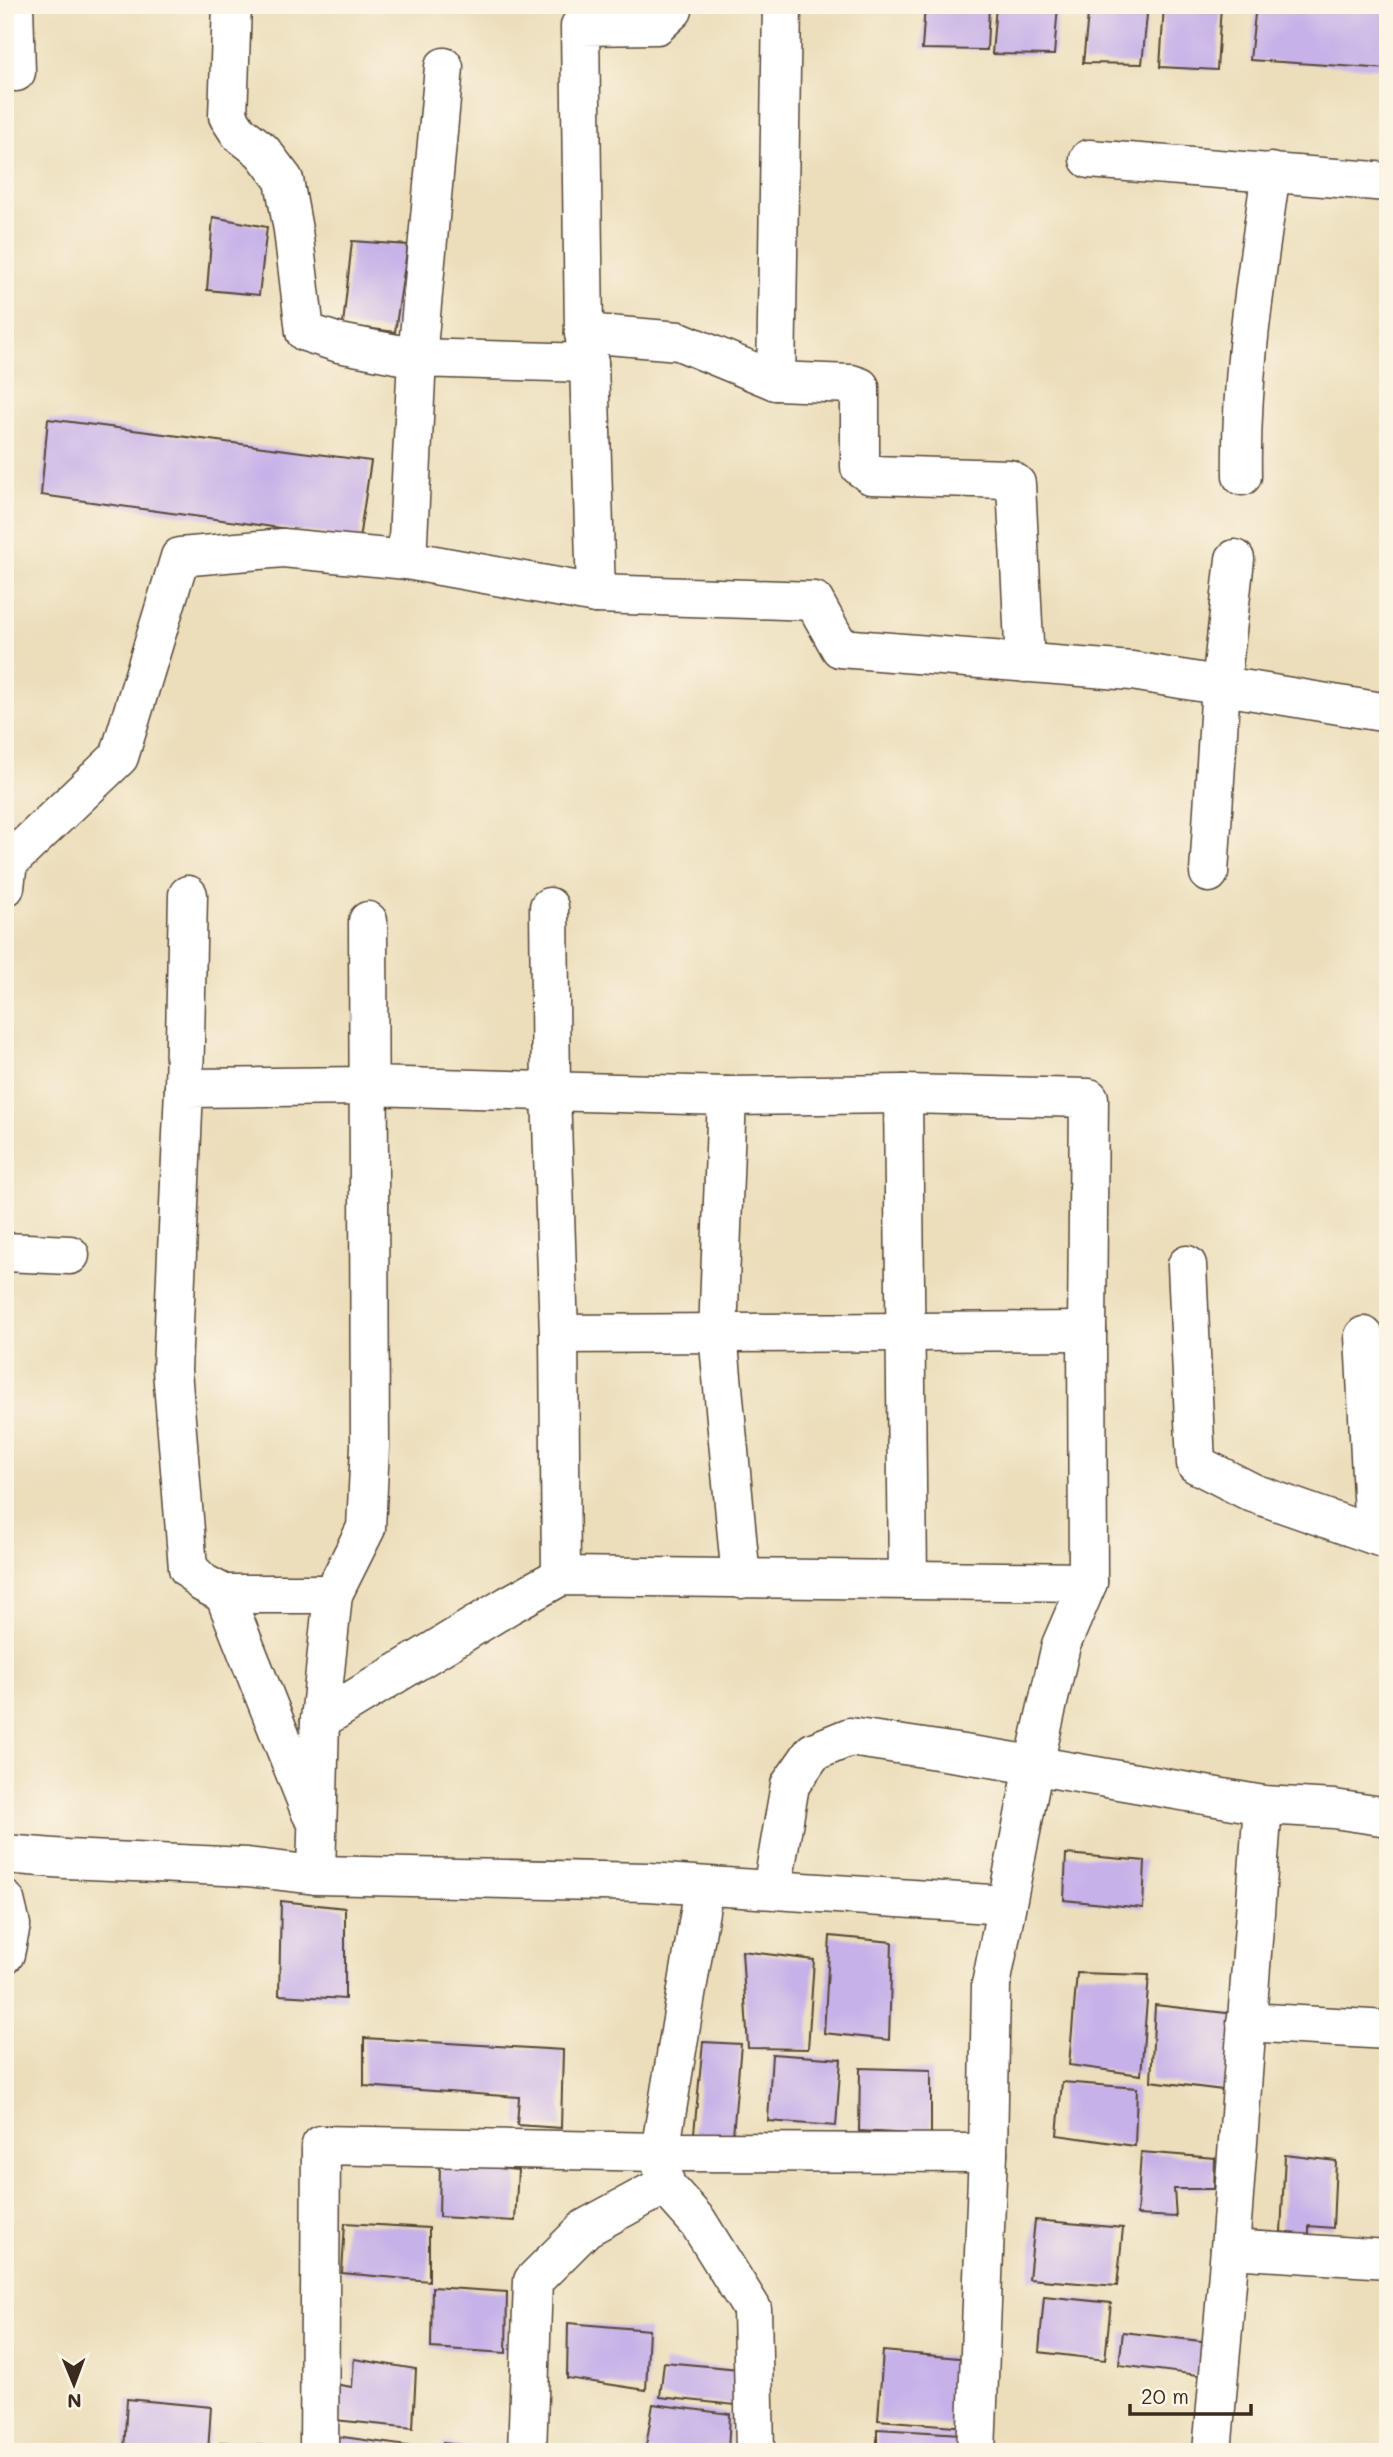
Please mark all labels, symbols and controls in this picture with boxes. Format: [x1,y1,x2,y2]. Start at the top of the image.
north arrow [38,2348,108,2418]
scale bar [1130,2373,1251,2417]
text: 20 m [1141,2382,1189,2409]
text: N [67,2389,82,2414]

